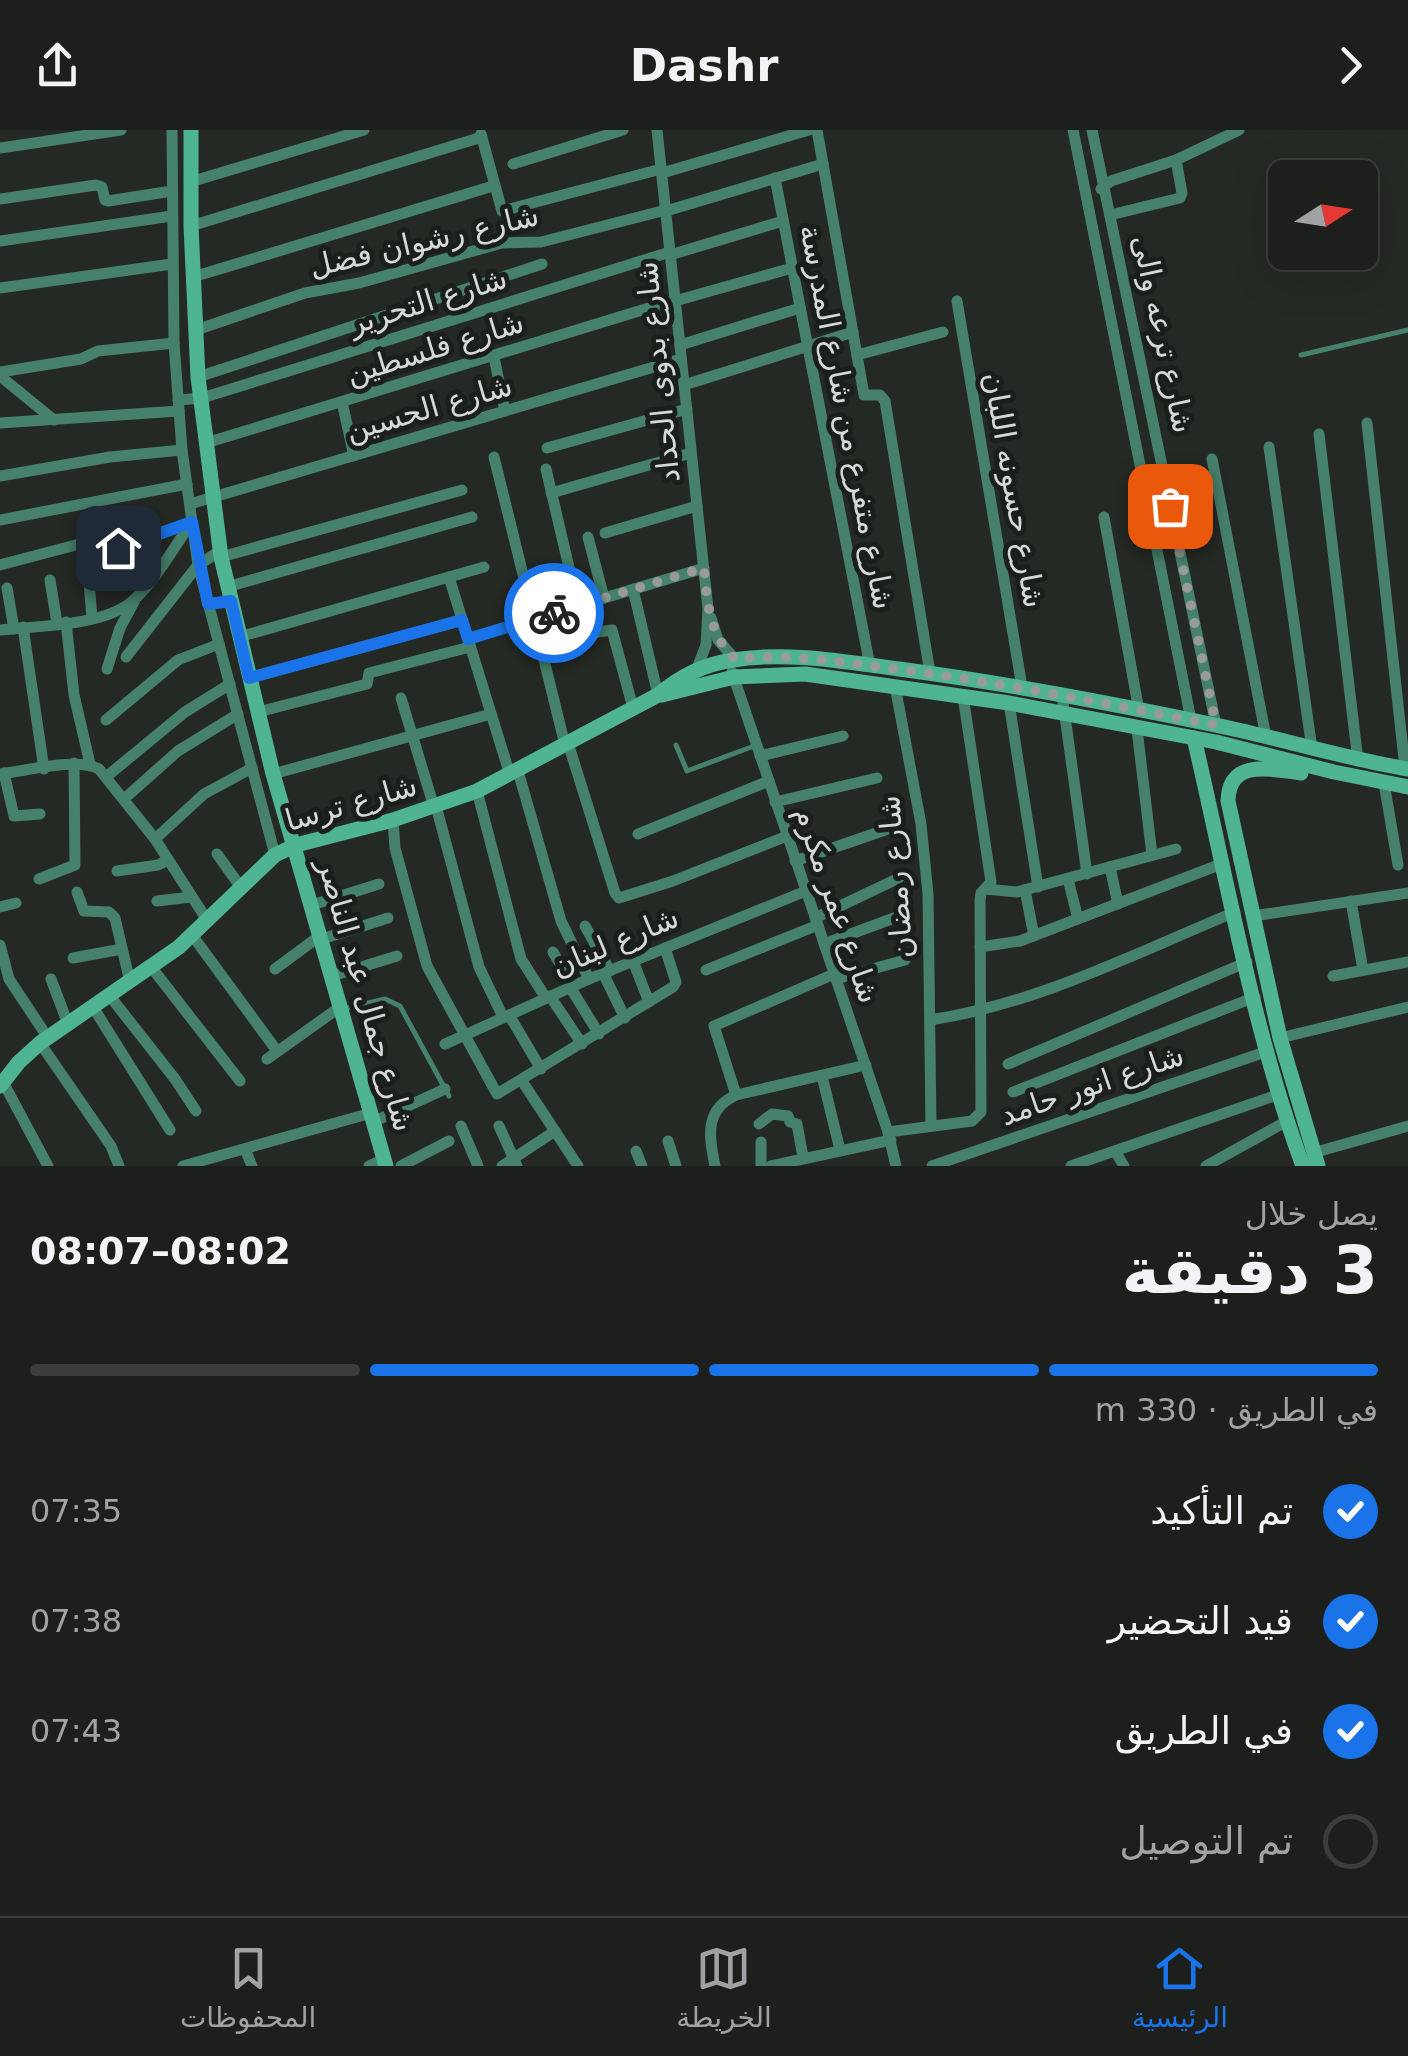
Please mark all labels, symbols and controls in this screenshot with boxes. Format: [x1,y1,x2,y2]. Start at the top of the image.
icon: share [30,38,85,93]
icon: forward [1323,38,1378,93]
text: Dashr [630,39,778,92]
north arrow [1268,160,1378,270]
map controls [1268,160,1378,270]
street label: شارع رشوان فضل [306,197,542,284]
street label: شارع متفرع من شارع المدرسة [793,221,902,612]
street label: شارع ترعه والى [1124,232,1202,436]
street label: شارع التحرير [343,260,511,342]
street label: شارع بدوى الحداد [628,260,688,484]
street label: شارع فلسطين [342,304,528,391]
street label: شارع الحسين [342,367,516,448]
street label: شارع حسونه اللبان [977,369,1052,610]
pin [1128,464,1213,549]
icon: bag [1143,479,1198,534]
pin [76,506,161,591]
icon: home [91,521,146,576]
courier [504,563,604,663]
icon: bike [527,586,582,641]
street label: شارع ترسا [281,767,421,838]
street label: شارع رمضان [871,794,920,960]
street label: شارع عمر مكرم [788,802,887,1008]
street label: شارع جمال عبد الناصر [310,852,422,1135]
street label: شارع لبنان [546,899,684,984]
street label: شارع انور حامد [995,1037,1188,1132]
text: يصل خلال [1245,1195,1378,1233]
text: 08:02–08:07 [30,1229,291,1273]
text: 3 دقيقة [1121,1233,1378,1308]
text: في الطريق · 330 m [1095,1391,1378,1429]
icon: check [1323,1484,1378,1539]
text: تم التأكيد [1150,1489,1293,1533]
text: 07:35 [30,1492,122,1530]
icon: check [1323,1594,1378,1649]
text: قيد التحضير [1108,1599,1293,1643]
text: 07:38 [30,1602,122,1640]
icon: check [1323,1704,1378,1759]
text: في الطريق [1115,1709,1293,1753]
text: 07:43 [30,1712,122,1750]
text: تم التوصيل [1119,1819,1293,1863]
tab: المحفوظات [180,1941,316,2034]
tab: الخريطة [676,1941,772,2034]
tab: الرئيسية [1132,1941,1228,2034]

